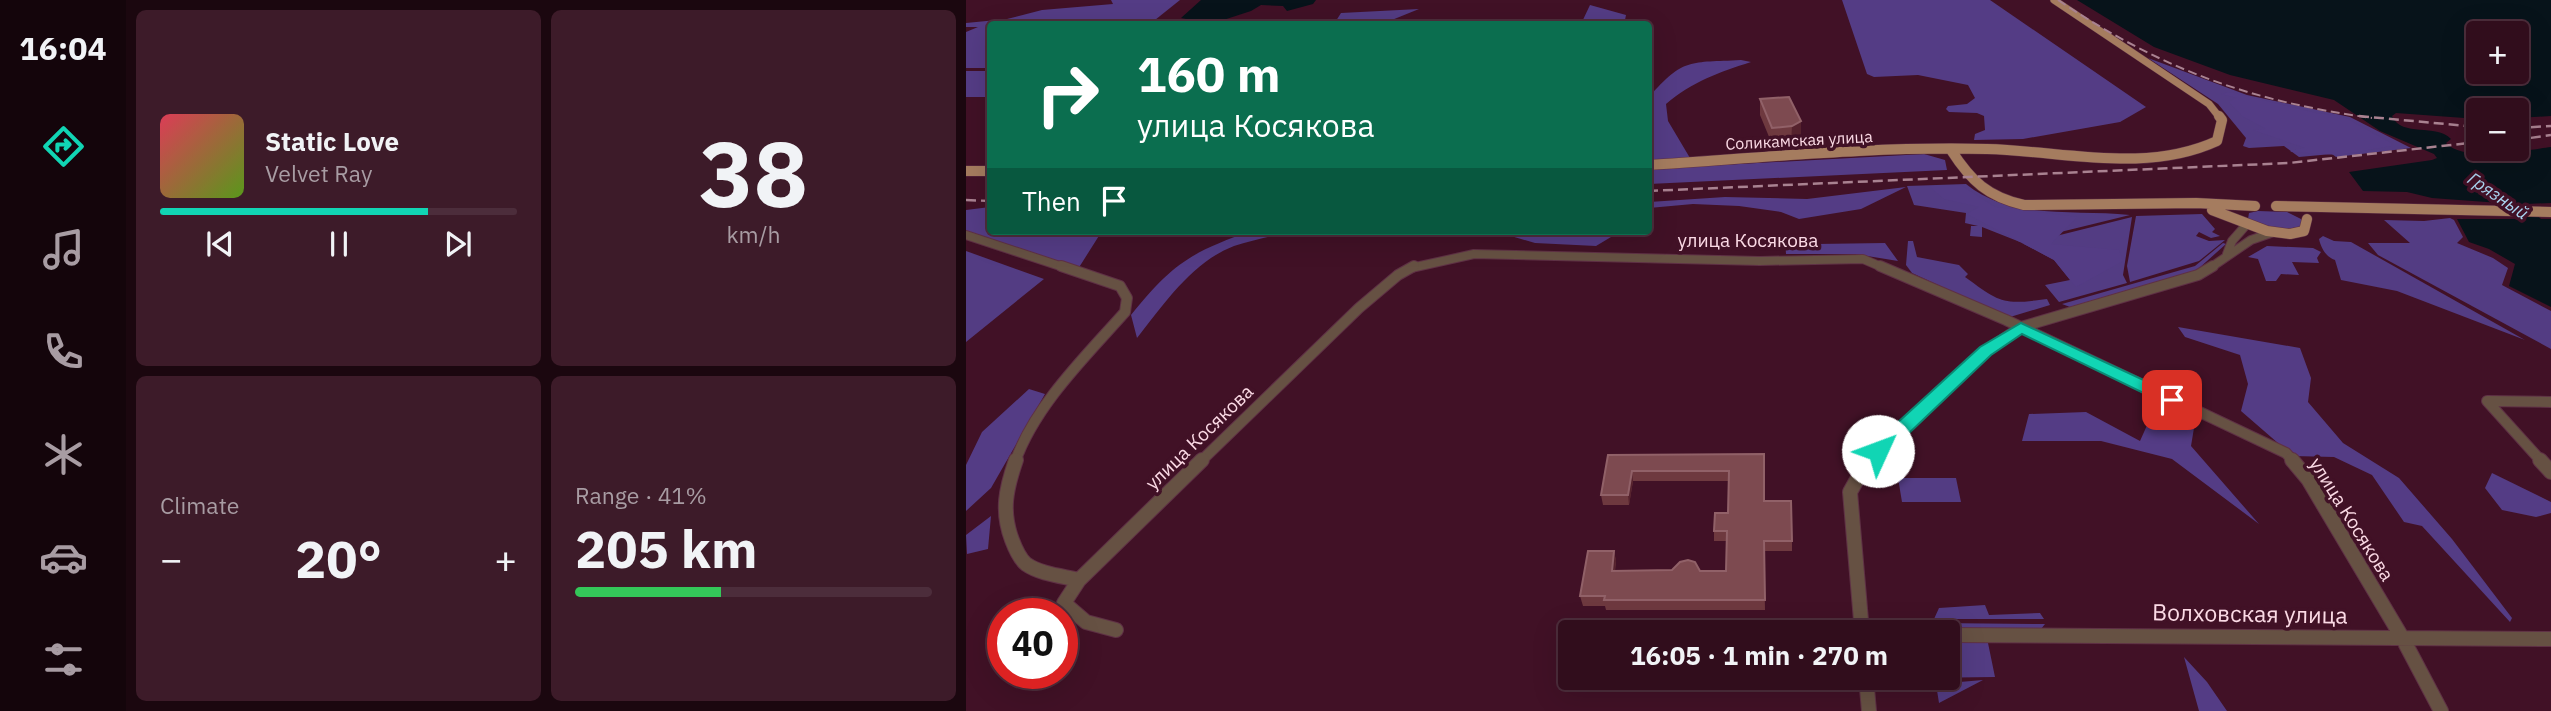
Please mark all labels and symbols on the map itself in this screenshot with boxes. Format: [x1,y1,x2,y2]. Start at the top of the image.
street label: Соликамская улица [1725,126,1874,154]
water label: Грязный [2463,167,2533,224]
street label: улица Косякова [1677,228,1819,252]
pin [2142,370,2202,430]
street label: улица Косякова [1140,379,1258,495]
position arrow [1841,414,1915,488]
street label: улица Косякова [2304,453,2400,585]
street label: Волховская улица [2152,596,2348,630]
speed limit sign: 40 [987,598,1078,689]

